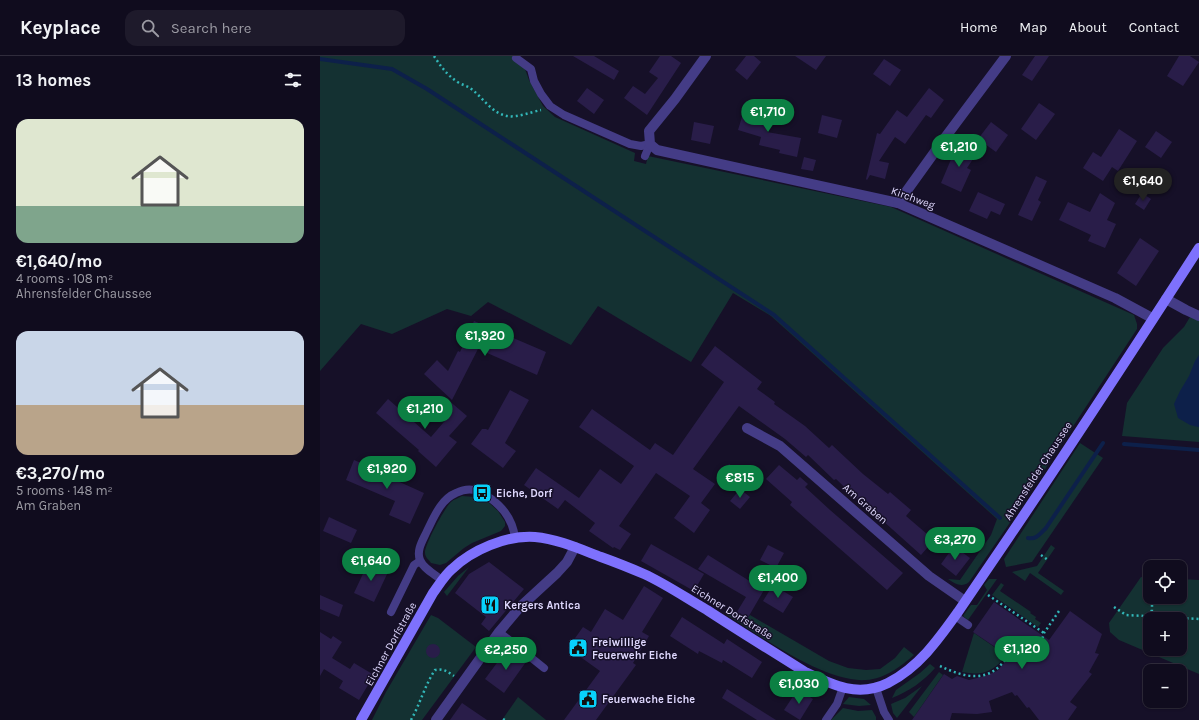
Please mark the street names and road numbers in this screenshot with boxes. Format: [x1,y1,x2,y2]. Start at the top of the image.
street label: Kirchweg [889,184,938,212]
street label: Ahrensfelder Chaussee [1001,419,1075,523]
street label: Am Graben [840,481,890,527]
street label: Eichner Dorfstraße [689,582,775,643]
street label: Eichner Dorfstraße [363,600,420,688]

